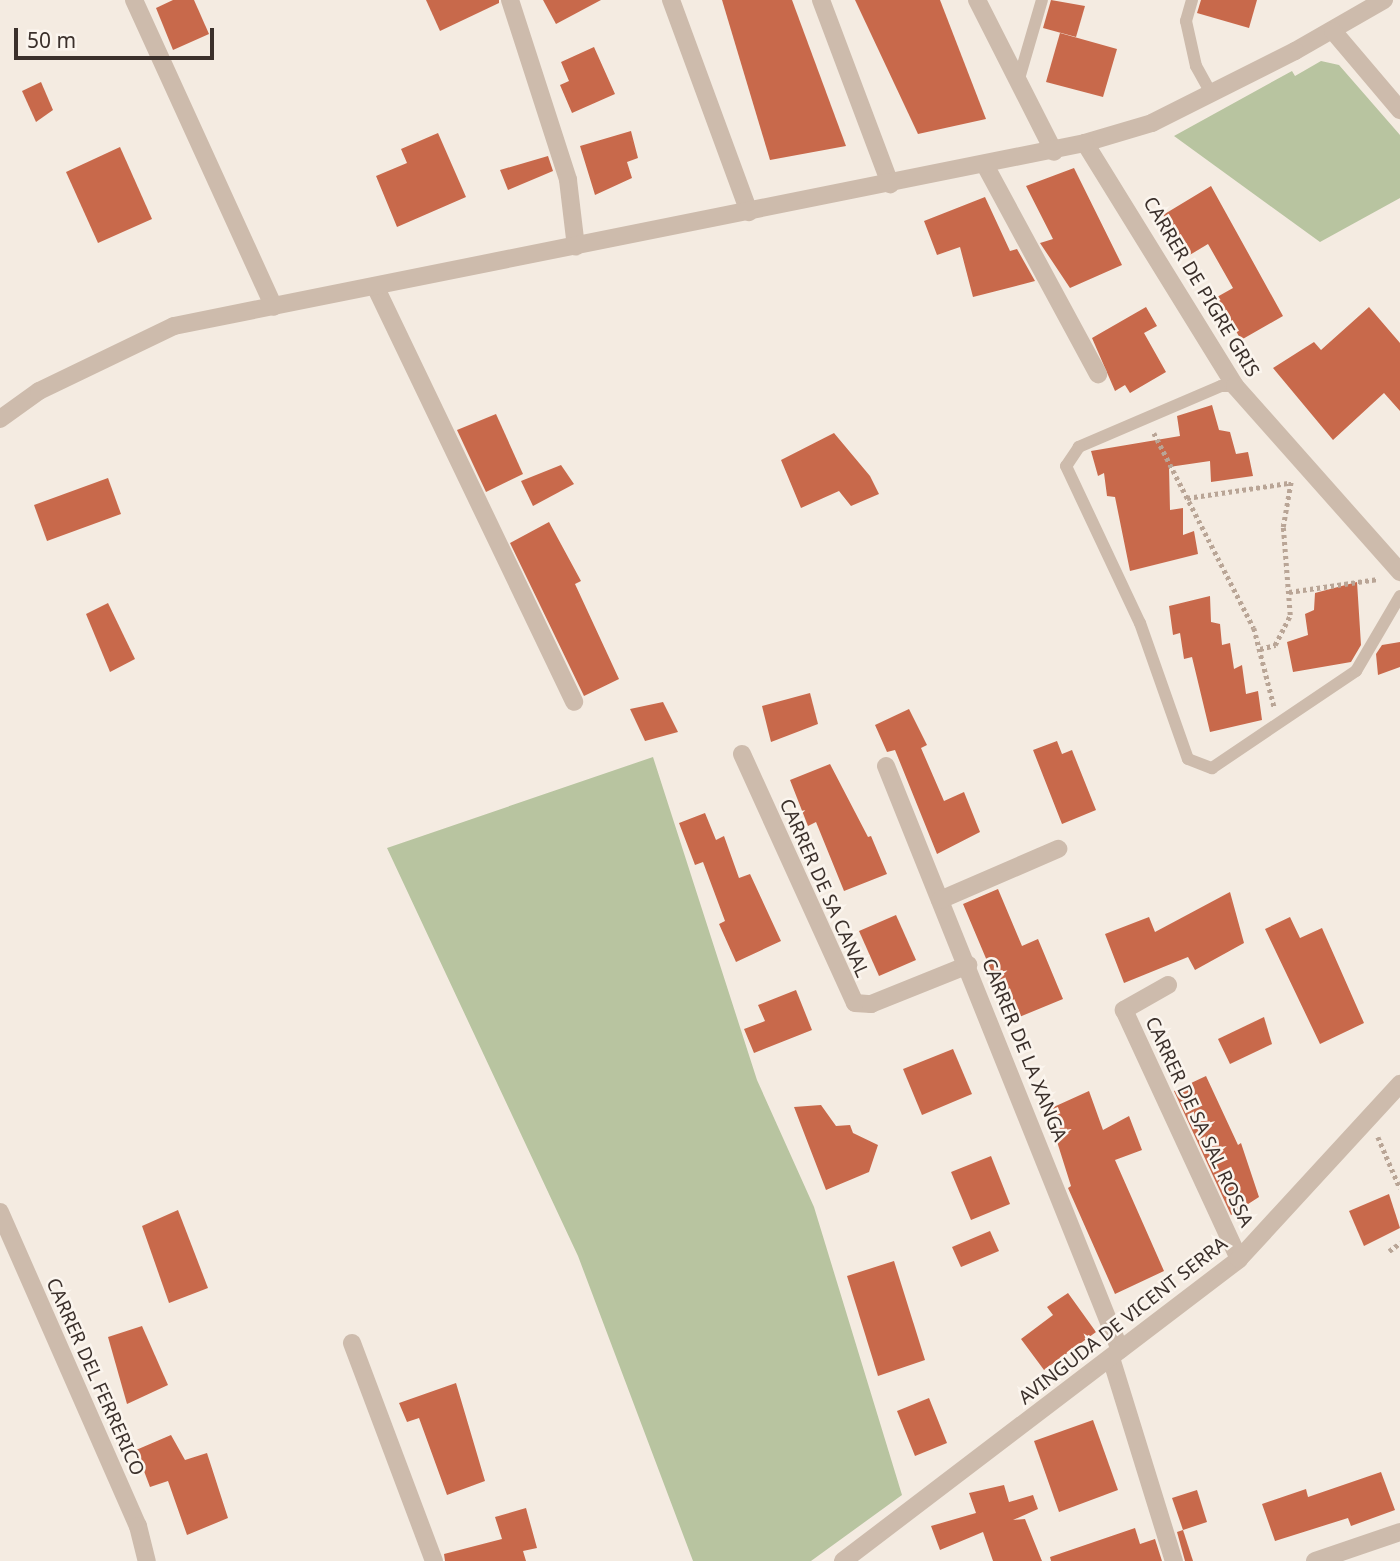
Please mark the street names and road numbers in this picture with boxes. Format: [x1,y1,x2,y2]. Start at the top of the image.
street label: CARRER DE PIGRE GRIS [1138,193,1264,381]
street label: CARRER DE SA CANAL [774,795,874,981]
street label: CARRER DE LA XANGA [977,955,1071,1145]
street label: CARRER DE SA SAL ROSSA [1140,1013,1258,1231]
street label: AVINGUDA DE VICENT SERRA [1014,1232,1232,1410]
street label: CARRER DEL FERRERICO [41,1275,149,1479]

